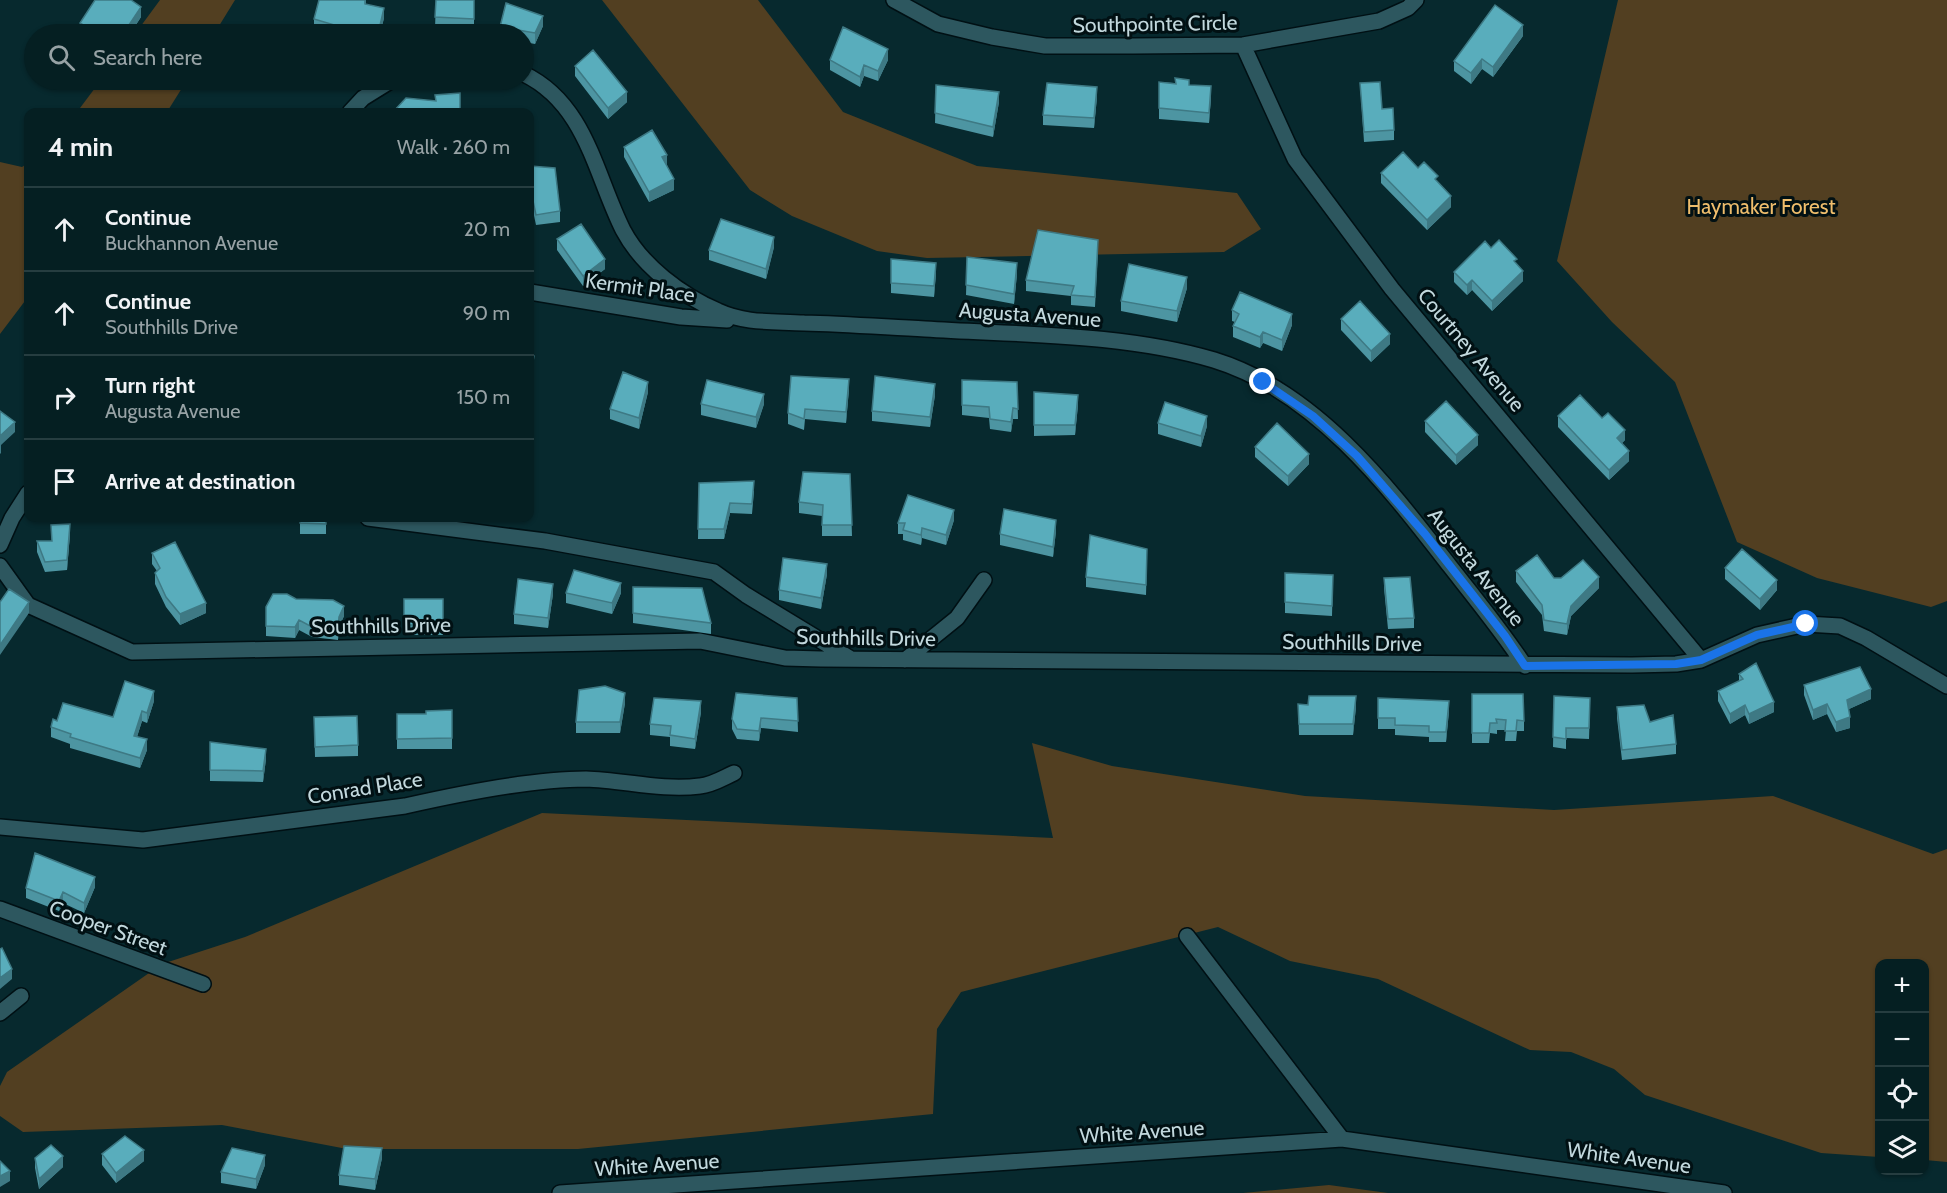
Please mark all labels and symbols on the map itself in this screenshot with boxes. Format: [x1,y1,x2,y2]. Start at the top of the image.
street label: Southpointe Circle [1073,10,1238,37]
park label: Haymaker Forest [1687,194,1835,219]
street label: Kermit Place [584,267,697,308]
street label: Courtney Avenue [1413,283,1530,417]
street label: Augusta Avenue [958,297,1102,332]
route end [1249,368,1275,394]
street label: Augusta Avenue [1423,503,1530,631]
route start [1792,610,1818,636]
street label: Southhills Drive [311,612,451,639]
street label: Southhills Drive [796,624,936,651]
street label: Southhills Drive [1282,629,1422,656]
street label: Conrad Place [306,766,424,809]
street label: Cooper Street [46,895,170,960]
street label: White Avenue [1079,1115,1205,1148]
street label: White Avenue [1566,1136,1693,1179]
street label: White Avenue [594,1148,720,1181]

